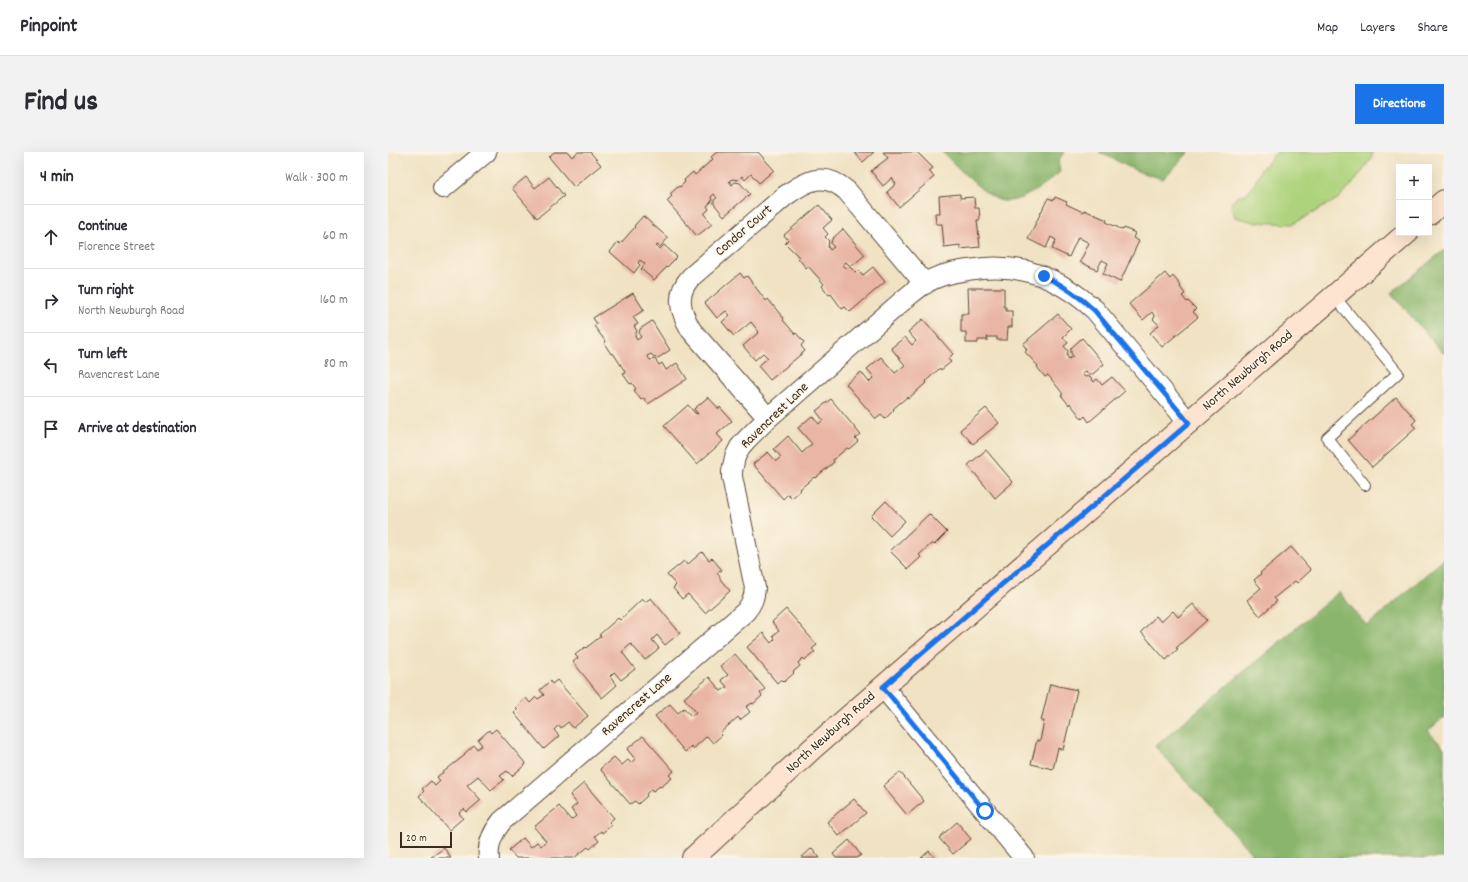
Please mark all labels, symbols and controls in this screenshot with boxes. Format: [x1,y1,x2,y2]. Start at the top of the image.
text: Pinpoint [20,14,77,41]
text: Map [1317,18,1338,38]
text: Layers [1360,18,1395,38]
text: Share [1417,18,1448,38]
text: Find us [24,84,98,124]
button: Directions [1355,84,1444,124]
map controls [1396,164,1432,236]
button: + [1396,164,1432,200]
text: 4 min [40,166,74,190]
text: Walk · 300 m [285,169,348,188]
street label: Condor Court [711,200,777,262]
button: − [1396,200,1432,236]
text: Continue [78,216,127,238]
icon: ahead [40,226,62,248]
text: 60 m [323,227,348,246]
text: Florence Street [78,238,155,257]
route end [1035,267,1053,285]
text: Turn right [78,280,134,302]
icon: right [40,290,62,312]
text: 160 m [320,291,348,310]
text: North Newburgh Road [78,302,184,321]
street label: North Newburgh Road [1198,326,1298,416]
text: Turn left [78,344,127,366]
icon: left [40,354,62,376]
text: 80 m [324,355,348,374]
text: Ravencrest Lane [78,366,160,385]
street label: Ravencrest Lane [736,378,814,454]
icon: arrive [40,418,62,440]
text: Arrive at destination [78,418,196,440]
street label: Ravencrest Lane [597,669,677,741]
street label: North Newburgh Road [782,687,880,779]
route start [976,802,994,820]
scale bar [400,830,452,849]
text: 20 m [406,831,427,847]

